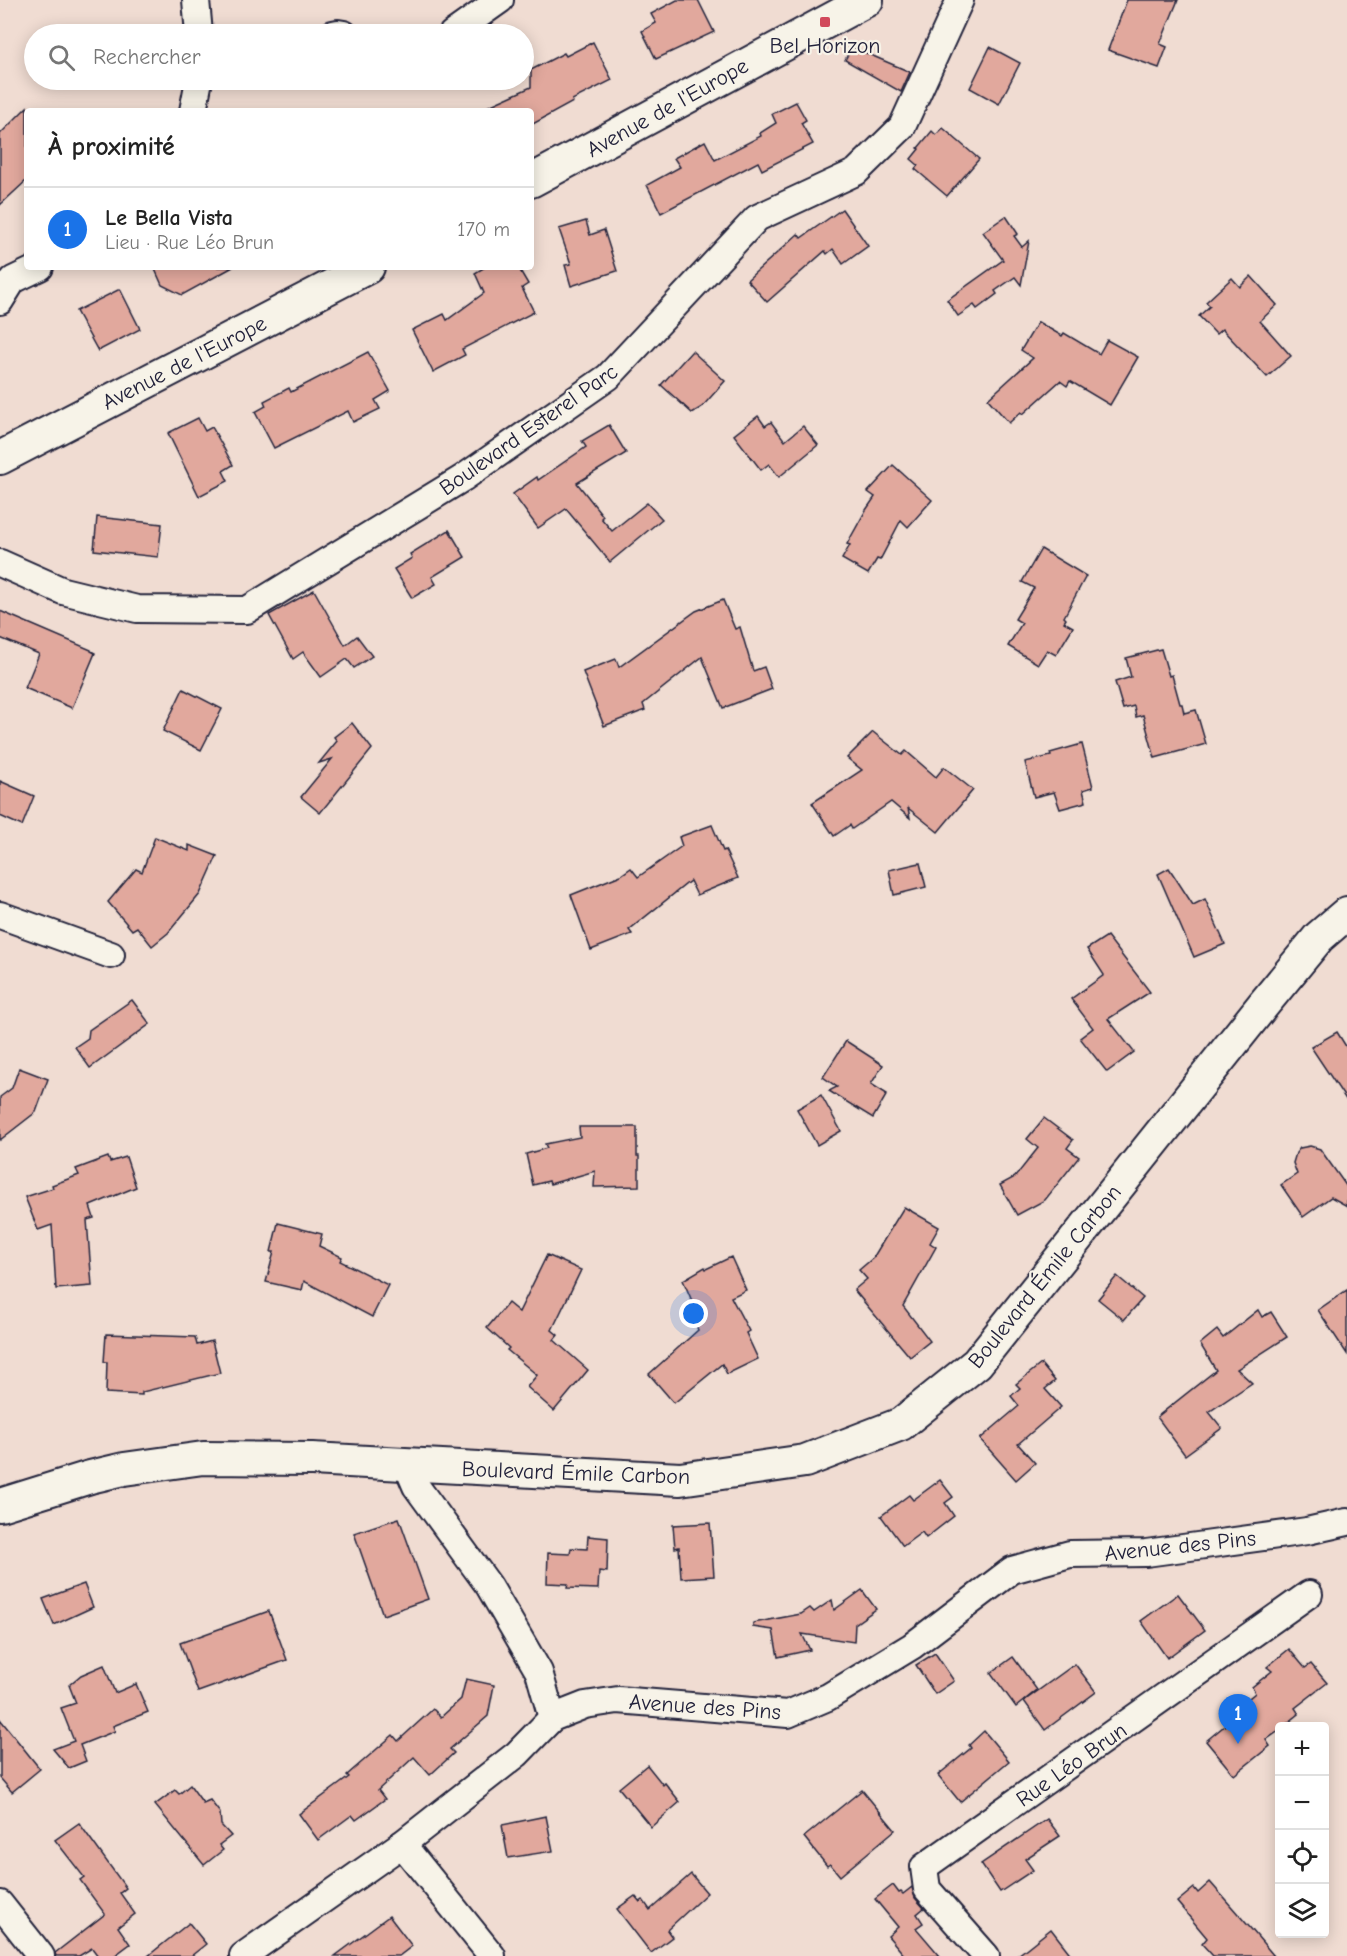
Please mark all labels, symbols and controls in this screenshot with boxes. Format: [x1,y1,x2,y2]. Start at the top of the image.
marker: Bel Horizon [818,15,832,29]
search box [24,24,534,90]
place label: Bel Horizon [770,33,880,59]
icon: search [45,41,78,74]
text: Rechercher [93,44,201,70]
street label: Avenue de l'Europe [582,53,753,163]
text: À proximité [48,132,175,162]
text: Le Bella Vista [105,205,233,231]
text: 1 [64,218,71,241]
text: 170 m [457,218,510,241]
text: Lieu · Rue Léo Brun [105,231,274,254]
street label: Avenue de l'Europe [98,310,271,415]
street label: Boulevard Esterel Parc [434,358,623,501]
street label: Boulevard Émile Carbon [963,1180,1127,1374]
your location [679,1299,708,1328]
street label: Boulevard Émile Carbon [461,1456,691,1490]
street label: Avenue des Pins [1103,1525,1257,1567]
street label: Avenue des Pins [628,1689,782,1725]
pin: 1 [1218,1694,1258,1744]
street label: Rue Léo Brun [1011,1717,1132,1813]
map controls [1275,1722,1329,1938]
button: + [1275,1722,1329,1776]
button: − [1275,1776,1329,1830]
button: locate [1275,1830,1329,1884]
button: layers [1275,1884,1329,1938]

